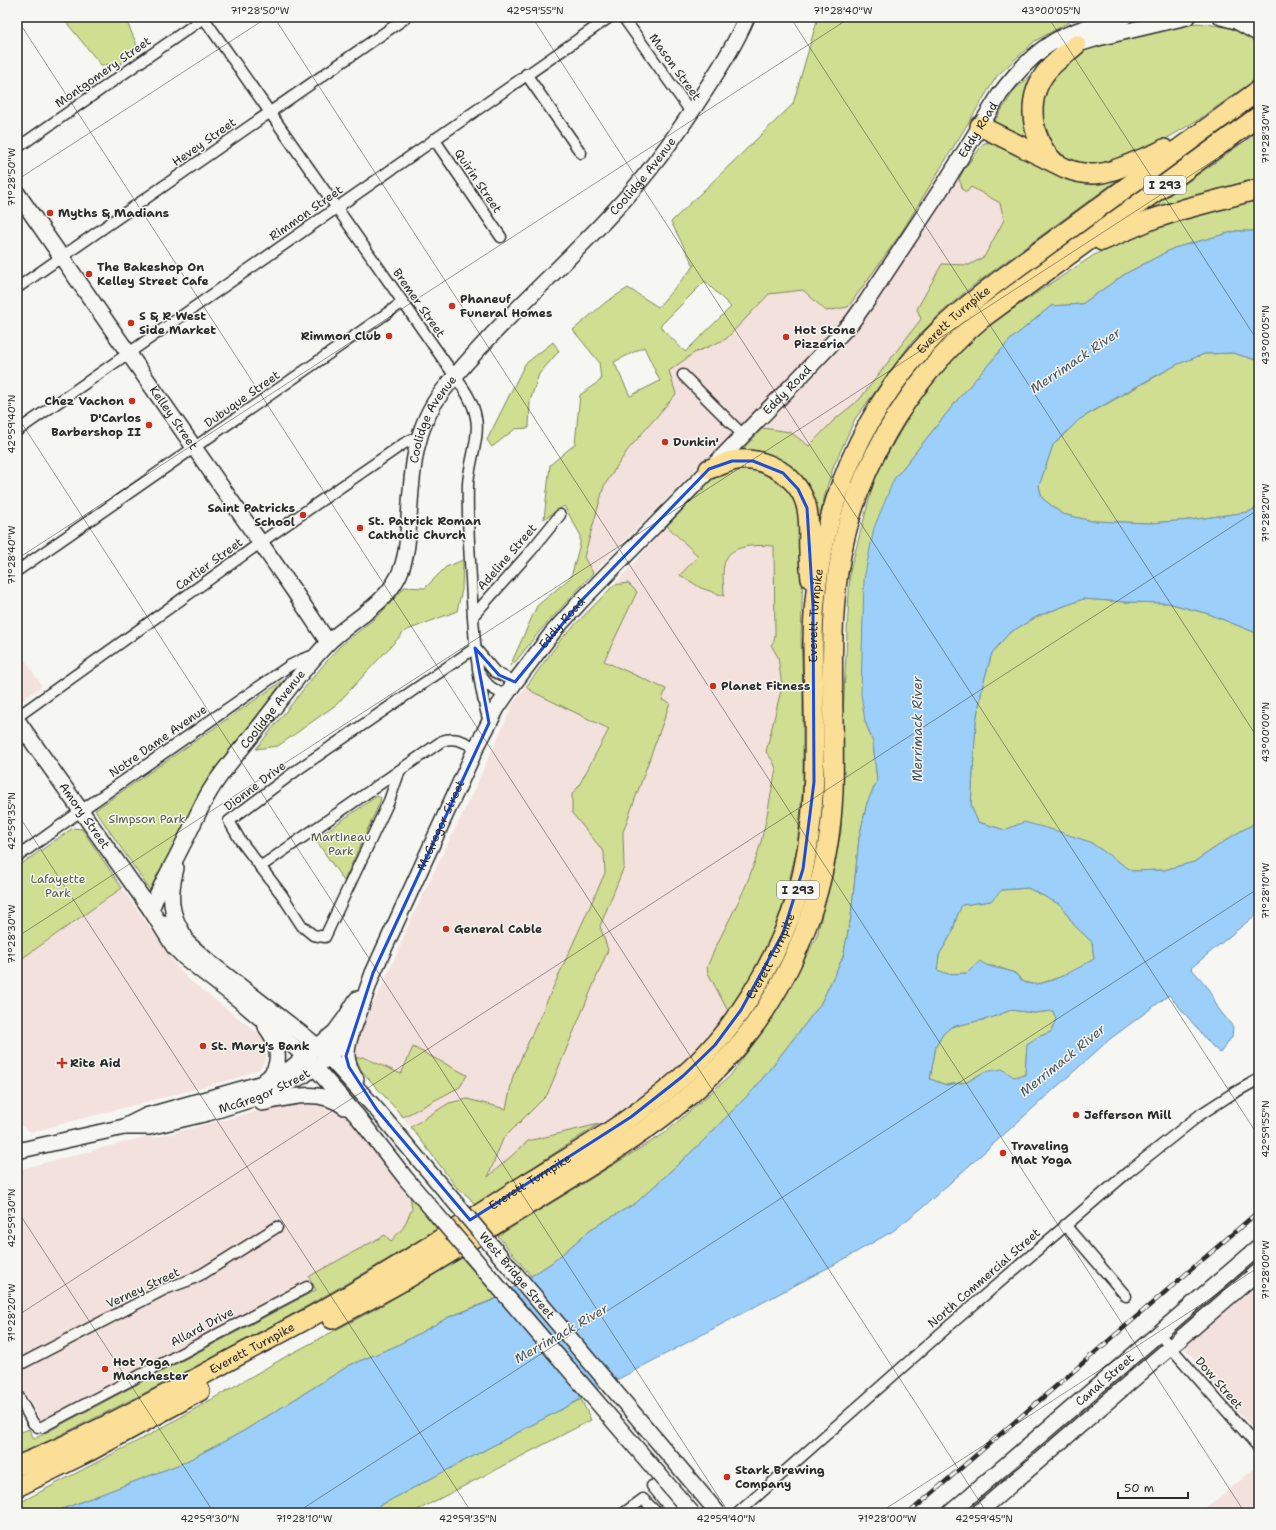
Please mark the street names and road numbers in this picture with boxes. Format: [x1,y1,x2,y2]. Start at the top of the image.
street label: Mason Street [645,30,705,104]
street label: Montgomery Street [52,33,154,111]
street label: Eddy Road [955,98,1002,161]
street label: Hevey Street [169,114,239,170]
street label: Coolidge Avenue [606,134,679,219]
street label: Quirin Street [451,146,505,216]
road number: I 293 [1144,176,1186,194]
street label: Rimmon Street [266,182,346,244]
street label: Bremer Street [389,265,449,341]
street label: Everett Turnpike [913,282,994,357]
street label: Eddy Road [759,362,815,418]
street label: Dubuque Street [201,367,283,431]
street label: Coolidge Avenue [406,372,460,464]
street label: Kelley Street [146,383,201,453]
street label: Adeline Street [474,520,540,594]
street label: Cartier Street [172,534,246,594]
street label: Everett Turnpike [805,567,827,663]
street label: Eddy Road [535,594,589,652]
street label: Coolidge Avenue [236,666,309,752]
street label: Notre Dame Avenue [106,701,210,781]
street label: Dionne Drive [221,757,289,814]
street label: McGregor Street [413,777,468,873]
street label: Amory Street [55,779,113,852]
road number: I 293 [777,881,819,899]
street label: Everett Turnpike [742,911,799,1002]
street label: McGregor Street [217,1065,313,1117]
street label: Everett Turnpike [486,1150,574,1214]
street label: North Commercial Street [924,1225,1044,1331]
street label: West Bridge Street [475,1228,558,1322]
street label: Verney Street [104,1264,182,1312]
street label: Allard Drive [168,1304,237,1350]
street label: Everett Turnpike [207,1319,298,1378]
street label: Canal Street [1072,1350,1137,1410]
street label: Dow Street [1192,1353,1246,1413]

